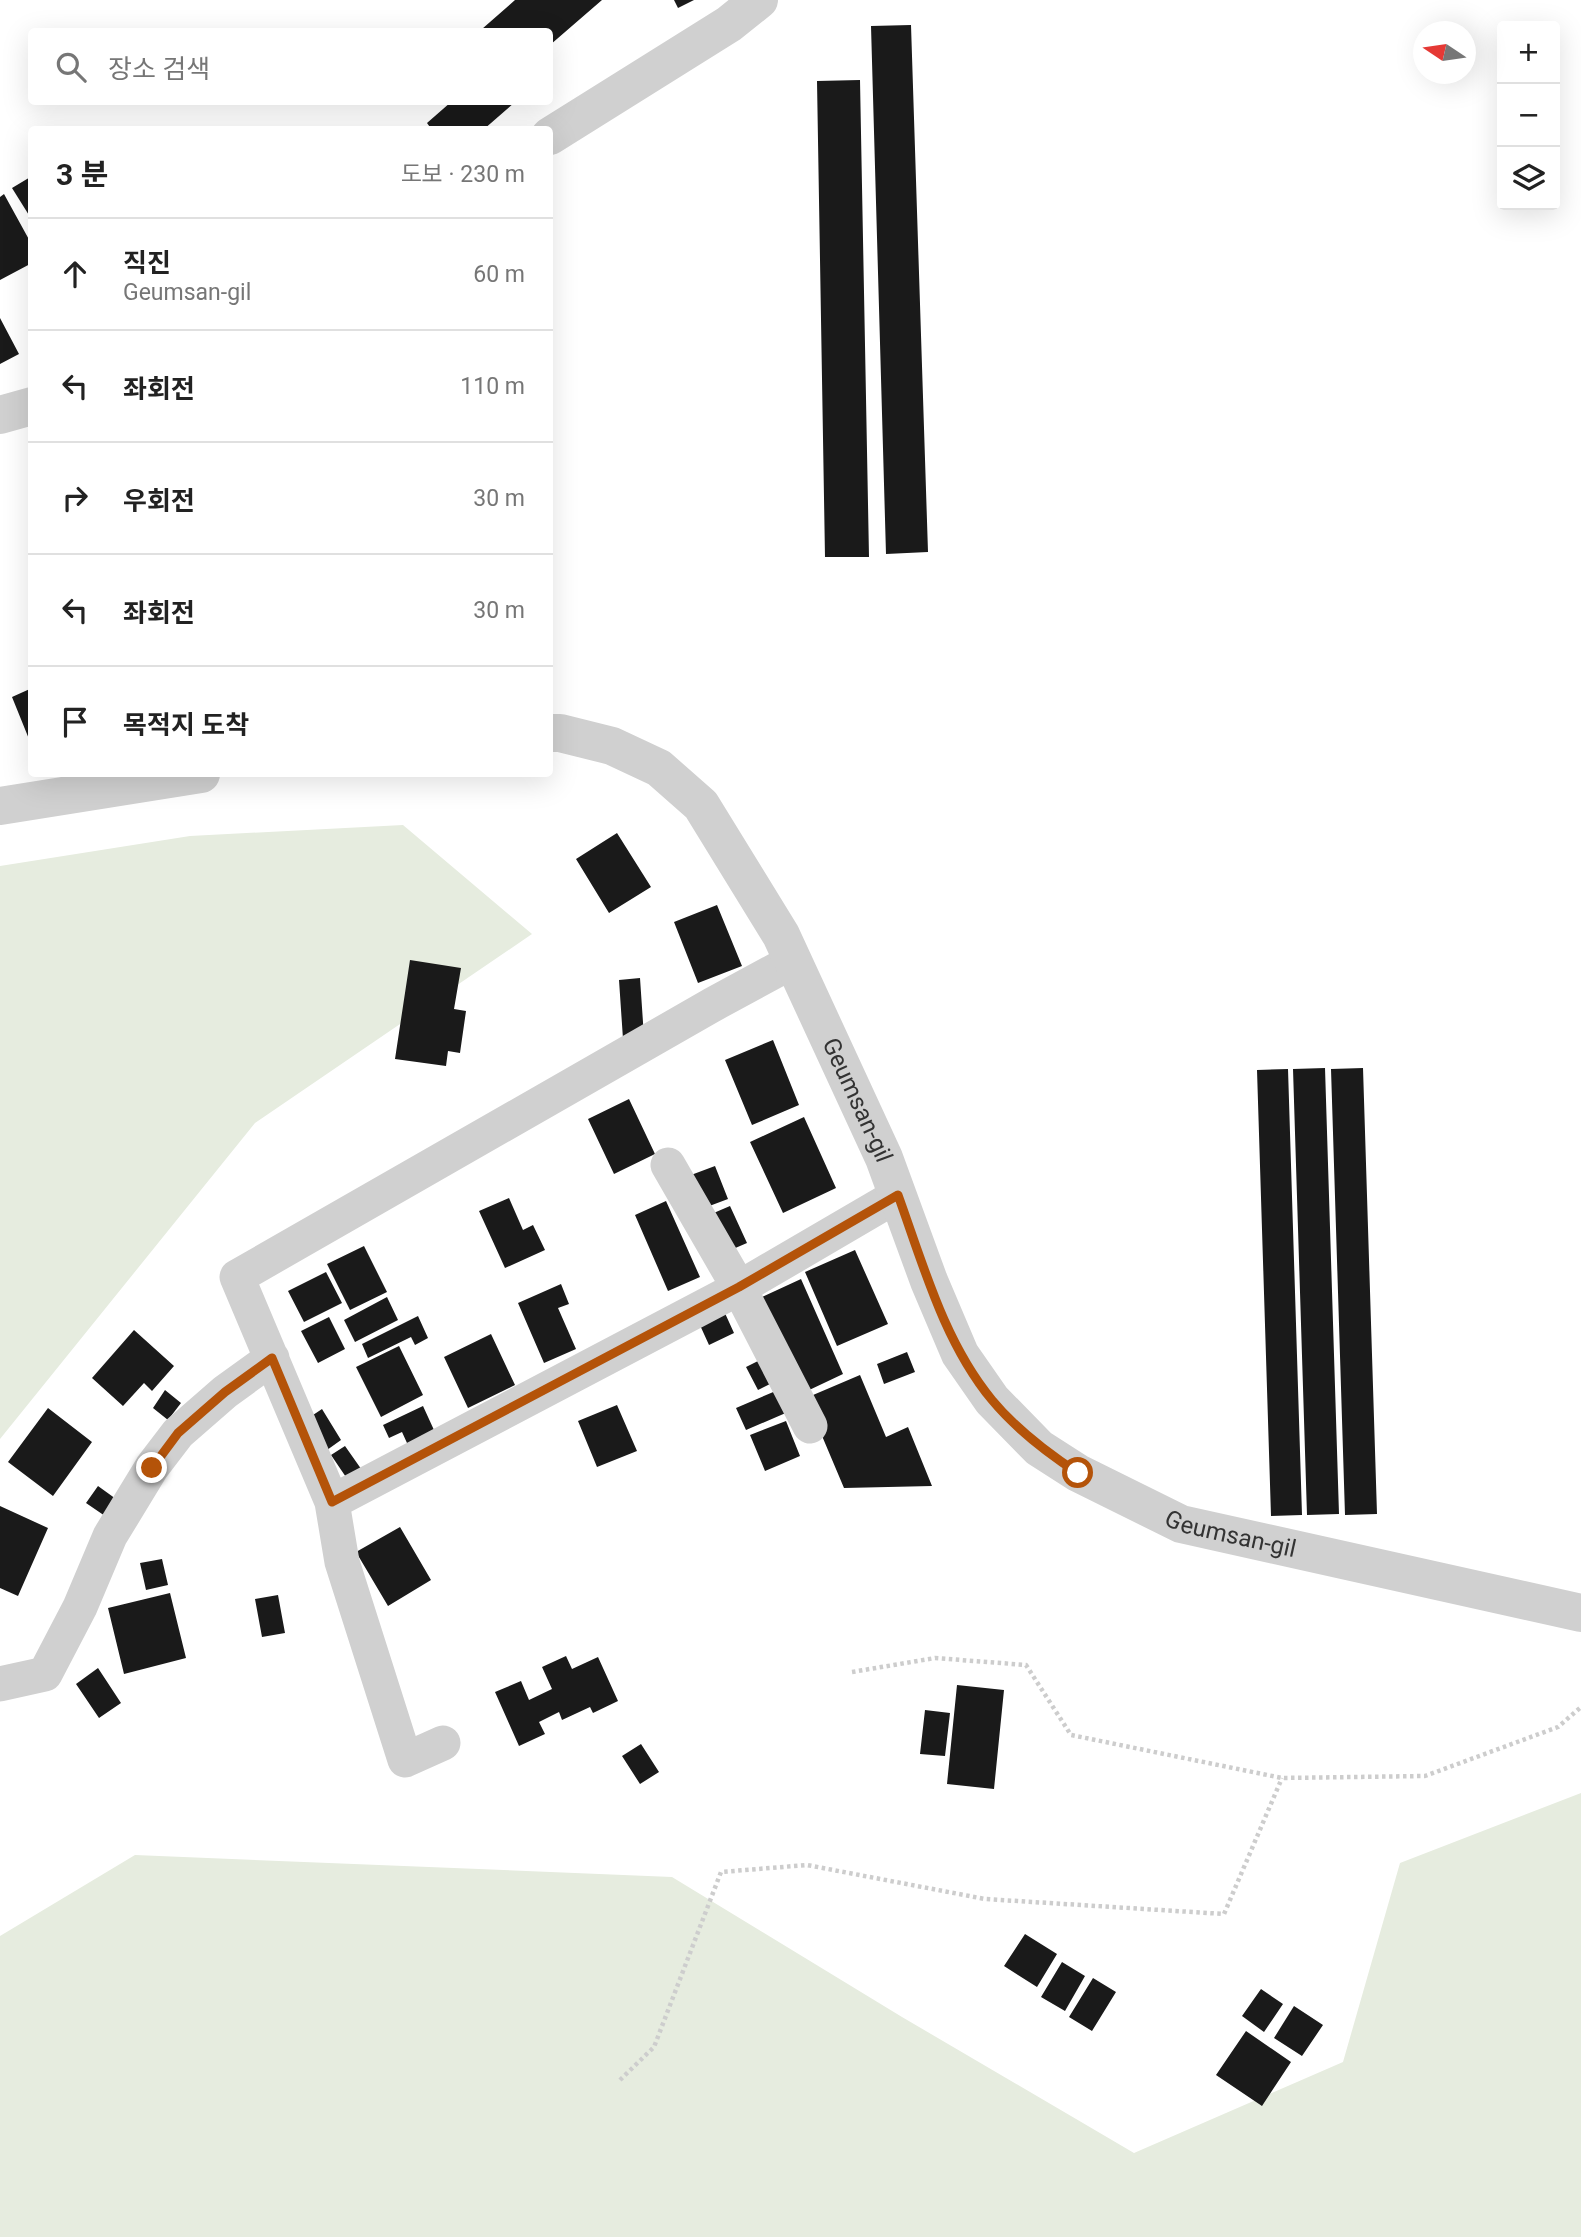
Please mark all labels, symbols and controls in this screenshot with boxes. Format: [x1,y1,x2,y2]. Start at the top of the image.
north arrow [1413,21,1476,84]
map controls [1497,21,1560,210]
button: + [1497,21,1560,84]
search box [28,28,553,105]
icon: search [52,48,90,86]
text: 장소 검색 [108,54,210,84]
button: − [1497,84,1560,147]
button: layers [1497,147,1560,210]
text: 3 분 [56,157,108,192]
text: 도보 · 230 m [401,161,525,188]
text: 직진 [123,248,171,278]
icon: ahead [56,255,94,293]
text: 60 m [473,261,525,288]
text: Geumsan-gil [123,279,251,306]
icon: left [56,367,94,405]
text: 110 m [460,373,525,400]
text: 좌회전 [123,374,195,404]
icon: right [56,479,94,517]
text: 30 m [473,485,525,512]
text: 우회전 [123,486,195,516]
icon: left [56,591,94,629]
text: 30 m [473,597,525,624]
text: 좌회전 [123,598,195,628]
icon: arrive [56,703,94,741]
text: 목적지 도착 [123,710,249,740]
street label: Geumsan-gil [816,1033,898,1166]
route end [136,1452,167,1483]
route start [1062,1457,1093,1488]
street label: Geumsan-gil [1160,1504,1299,1563]

